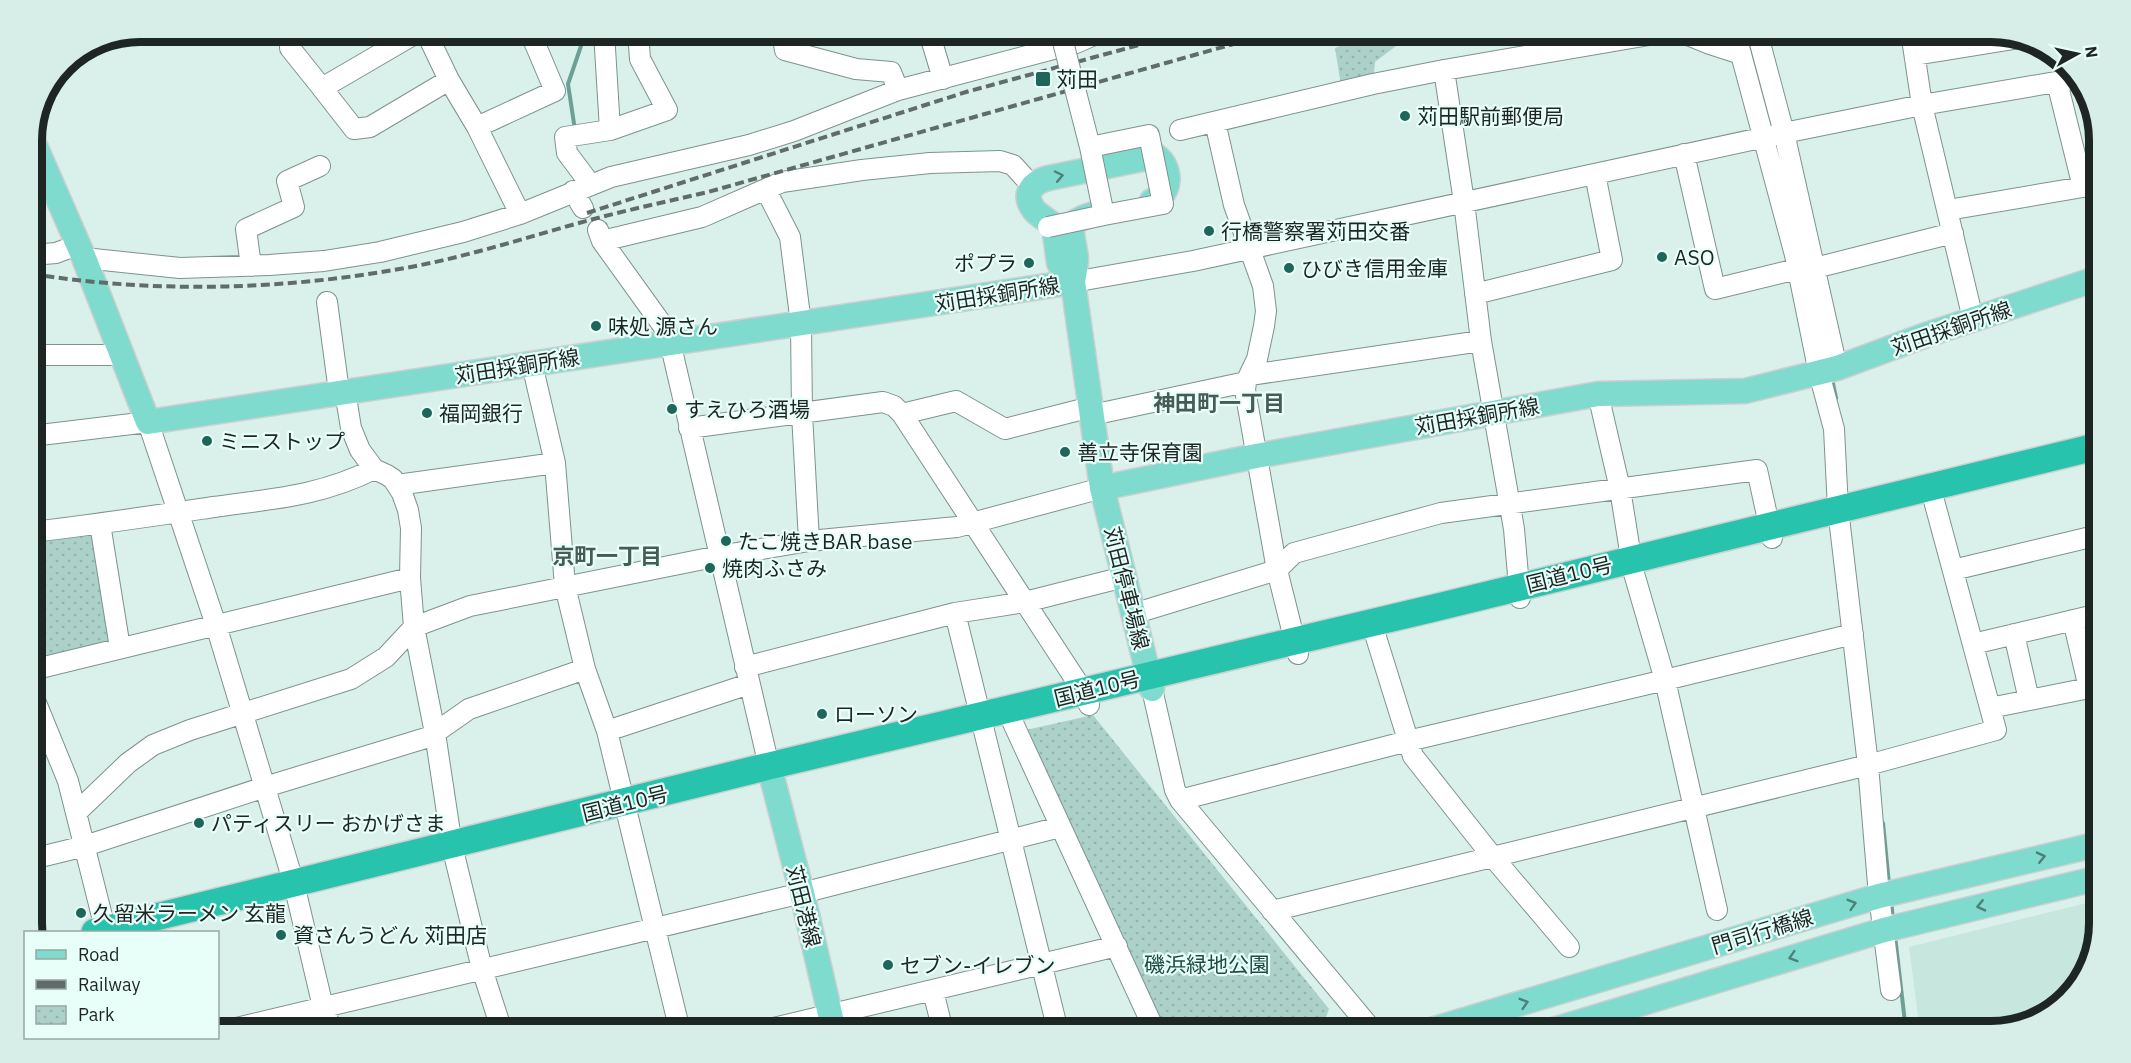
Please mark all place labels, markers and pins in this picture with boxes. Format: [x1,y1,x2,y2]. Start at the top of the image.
place label: 苅田 [1056,65,1098,93]
marker: 苅田 [1034,70,1052,88]
place label: 苅田駅前郵便局 [1417,102,1564,130]
marker: 苅田駅前郵便局 [1398,109,1412,123]
place label: 行橋警察署苅田交番 [1221,217,1410,245]
marker: 行橋警察署苅田交番 [1202,224,1216,238]
place label: ASO [1674,243,1715,271]
place label: ポプラ [954,249,1017,277]
marker: ASO [1655,250,1669,264]
place label: ひびき信用金庫 [1301,254,1448,282]
marker: ポプラ [1022,256,1036,270]
marker: ひびき信用金庫 [1282,261,1296,275]
place label: 味処 源さん [608,312,718,340]
marker: 味処 源さん [589,319,603,333]
place label: すえひろ酒場 [684,395,810,423]
place label: 福岡銀行 [439,399,523,427]
marker: すえひろ酒場 [665,402,679,416]
marker: 福岡銀行 [420,406,434,420]
place label: ミニストップ [219,427,345,455]
marker: ミニストップ [200,434,214,448]
place label: 善立寺保育園 [1077,438,1203,466]
marker: 善立寺保育園 [1058,445,1072,459]
place label: たこ焼きBAR base [738,527,913,555]
marker: たこ焼きBAR base [719,534,733,548]
place label: 焼肉ふさみ [722,554,827,582]
marker: 焼肉ふさみ [703,561,717,575]
place label: ローソン [834,700,918,728]
marker: ローソン [815,707,829,721]
place label: パティスリー おかげさま [211,809,446,837]
marker: パティスリー おかげさま [192,816,206,830]
place label: 久留米ラーメン 玄龍 [93,899,286,927]
marker: 久留米ラーメン 玄龍 [74,906,88,920]
place label: 資さんうどん 苅田店 [293,921,487,949]
marker: 資さんうどん 苅田店 [274,928,288,942]
place label: セブン-イレブン [900,951,1055,979]
marker: セブン-イレブン [881,958,895,972]

